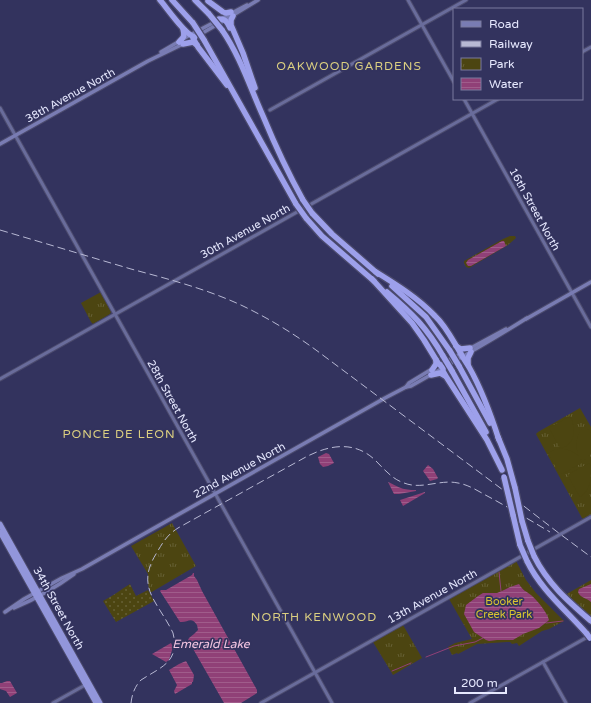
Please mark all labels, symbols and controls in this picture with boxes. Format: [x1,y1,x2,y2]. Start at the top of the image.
legend [453,8,583,100]
text: Road [489,17,519,31]
text: Railway [489,37,533,51]
text: Park [489,57,515,71]
district label: OAKWOOD GARDENS [276,59,422,73]
street label: 38th Avenue North [23,65,117,125]
text: Water [489,77,524,91]
street label: 16th Street North [506,166,563,253]
street label: 30th Avenue North [198,201,292,261]
street label: 28th Street North [144,358,201,445]
district label: PONCE DE LEON [62,427,176,441]
street label: 22nd Avenue North [191,440,287,501]
street label: 34th Street North [30,565,87,652]
street label: 13th Avenue North [385,566,479,626]
park label: Booker Creek Park [476,595,532,621]
district label: NORTH KENWOOD [251,610,377,624]
water label: Emerald Lake [172,637,251,651]
scale bar [455,669,506,695]
text: 200 m [461,676,498,690]

